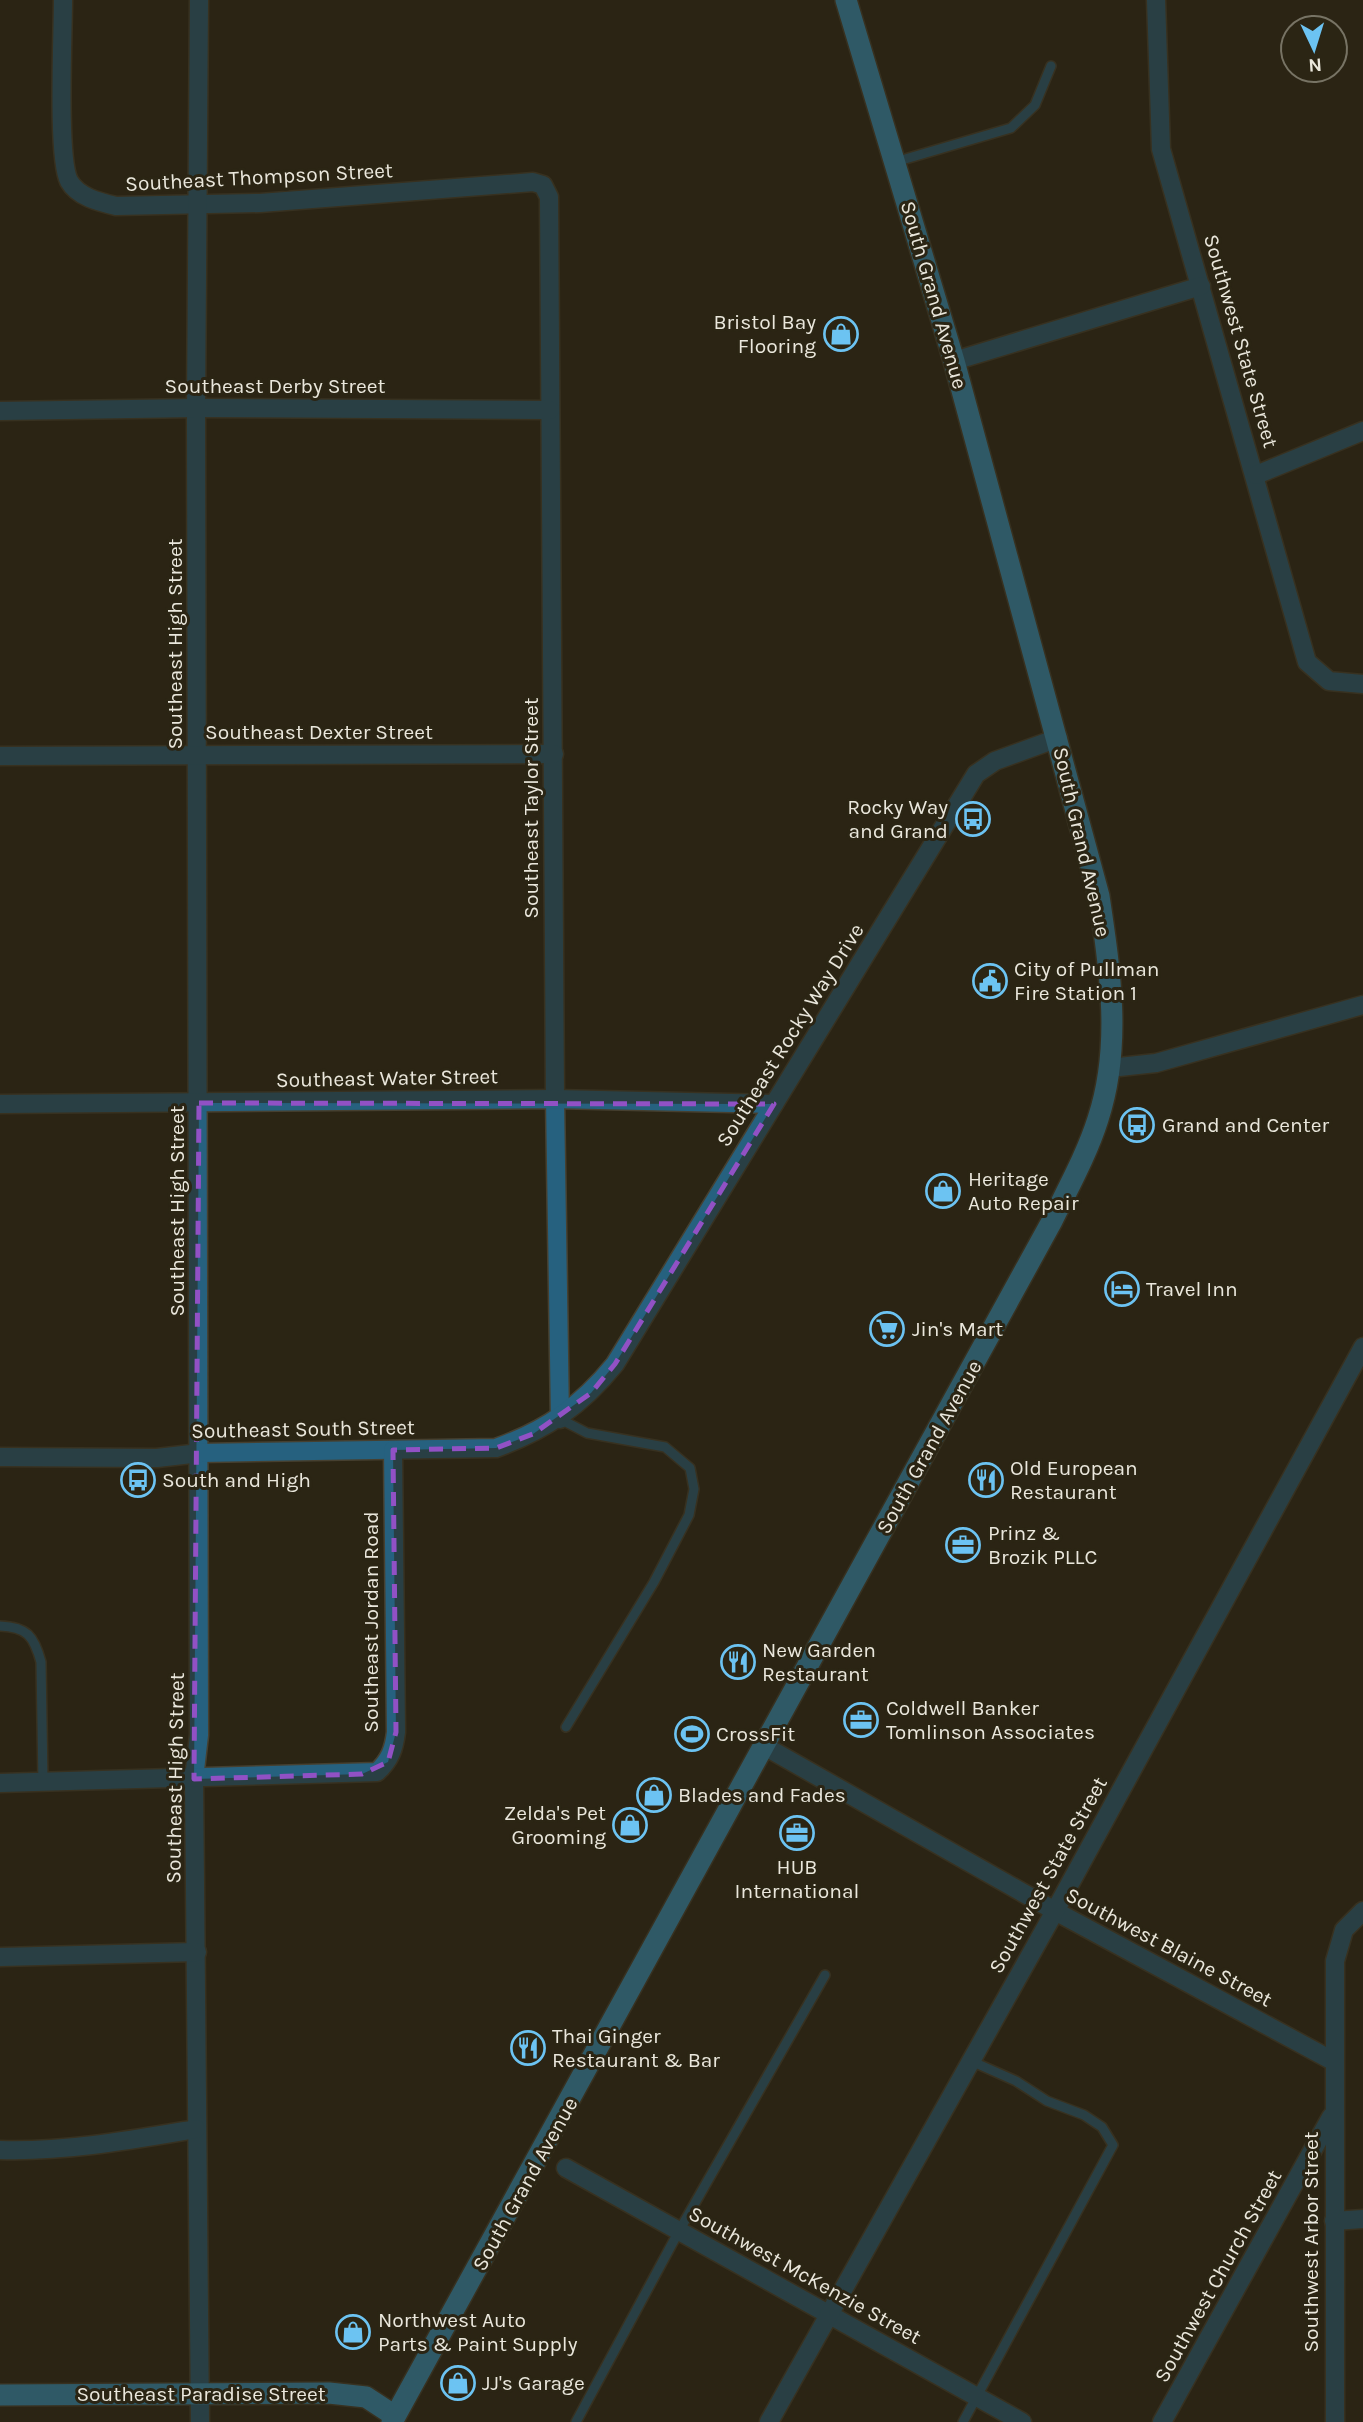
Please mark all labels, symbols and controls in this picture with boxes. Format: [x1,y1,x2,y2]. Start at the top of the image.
north arrow [1279,14,1349,84]
text: N [1308,54,1323,76]
street label: Southeast Thompson Street [124,158,394,196]
street label: South Grand Avenue [896,198,972,392]
street label: Southwest State Street [1199,232,1283,451]
place label: Bristol Bay Flooring [713,310,816,358]
shop icon: Bristol Bay Flooring [822,315,860,353]
street label: Southeast Derby Street [165,374,386,398]
street label: Southeast High Street [163,538,187,750]
street label: Southeast Taylor Street [519,697,543,919]
street label: Southeast Dexter Street [205,720,433,744]
street label: South Grand Avenue [1048,745,1116,939]
place label: Rocky Way and Grand [847,795,948,843]
bus stop icon: Rocky Way and Grand [954,800,992,838]
street label: Southeast Rocky Way Drive [711,919,869,1151]
place label: City of Pullman Fire Station 1 [1014,957,1159,1005]
public building icon: City of Pullman Fire Station 1 [971,962,1009,1000]
street label: Southeast Water Street [276,1064,498,1092]
street label: Southeast High Street [165,1105,189,1317]
bus stop icon: Grand and Center [1118,1106,1156,1144]
place label: Grand and Center [1162,1113,1329,1137]
place label: Heritage Auto Repair [968,1167,1079,1215]
shop icon: Heritage Auto Repair [924,1172,962,1210]
hotel icon: Travel Inn [1103,1270,1141,1308]
place label: Travel Inn [1146,1277,1238,1301]
supermarket icon: Jin's Mart [868,1310,906,1348]
place label: Jin's Mart [912,1317,1003,1341]
street label: South Grand Avenue [871,1356,987,1538]
street label: Southeast South Street [191,1415,415,1443]
place label: Old European Restaurant [1010,1456,1138,1504]
bus stop icon: South and High [119,1461,157,1499]
restaurant icon: Old European Restaurant [967,1461,1005,1499]
place label: South and High [162,1468,311,1492]
street label: Southeast Jordan Road [359,1511,383,1733]
place label: Prinz & Brozik PLLC [988,1521,1097,1569]
office icon: Prinz & Brozik PLLC [944,1526,982,1564]
place label: New Garden Restaurant [762,1638,876,1686]
restaurant icon: New Garden Restaurant [719,1643,757,1681]
street label: Southeast High Street [161,1672,189,1884]
place label: Coldwell Banker Tomlinson Associates [886,1696,1095,1744]
office icon: Coldwell Banker Tomlinson Associates [842,1701,880,1739]
sports icon: CrossFit [673,1715,711,1753]
place label: CrossFit [716,1722,795,1746]
street label: Southwest State Street [984,1773,1112,1977]
shop icon: Blades and Fades [635,1776,673,1814]
place label: Blades and Fades [678,1783,846,1807]
place label: Zelda's Pet Grooming [504,1801,606,1849]
shop icon: Zelda's Pet Grooming [611,1806,649,1844]
office icon: HUB International [778,1814,816,1852]
place label: HUB International [735,1855,859,1903]
street label: Southwest Blaine Street [1062,1882,1276,2012]
place label: Thai Ginger Restaurant & Bar [552,2024,720,2072]
restaurant icon: Thai Ginger Restaurant & Bar [509,2029,547,2067]
street label: South Grand Avenue [467,2093,583,2275]
street label: Southwest Arbor Street [1299,2131,1323,2353]
street label: Southwest Church Street [1149,2165,1287,2386]
street label: Southwest McKenzie Street [685,2201,925,2349]
place label: Northwest Auto Parts & Paint Supply [378,2308,578,2356]
shop icon: Northwest Auto Parts & Paint Supply [334,2313,372,2351]
shop icon: JJ's Garage [439,2364,477,2402]
place label: JJ's Garage [482,2371,585,2395]
street label: Southeast Paradise Street [76,2382,326,2406]

